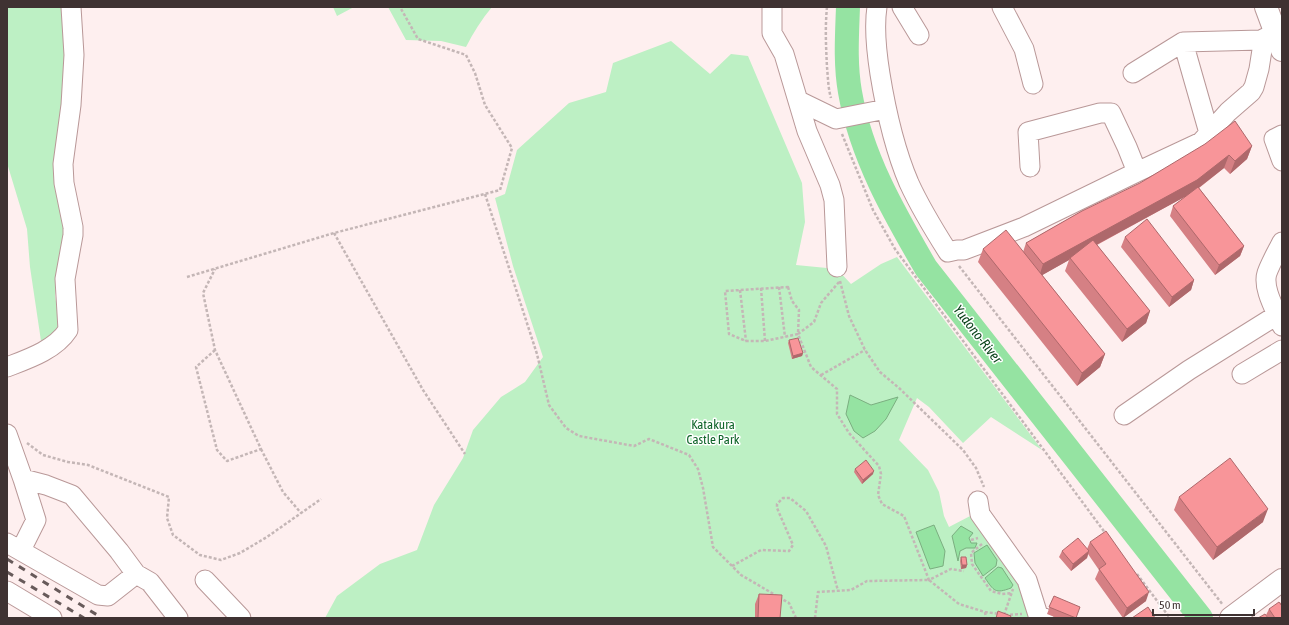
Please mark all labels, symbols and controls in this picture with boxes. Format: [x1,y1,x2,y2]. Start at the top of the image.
water label: Yudono-River [950,302,1006,367]
park label: Katakura Castle Park [687,417,740,447]
scale bar [1153,591,1254,617]
text: 50 m [1159,598,1181,612]

